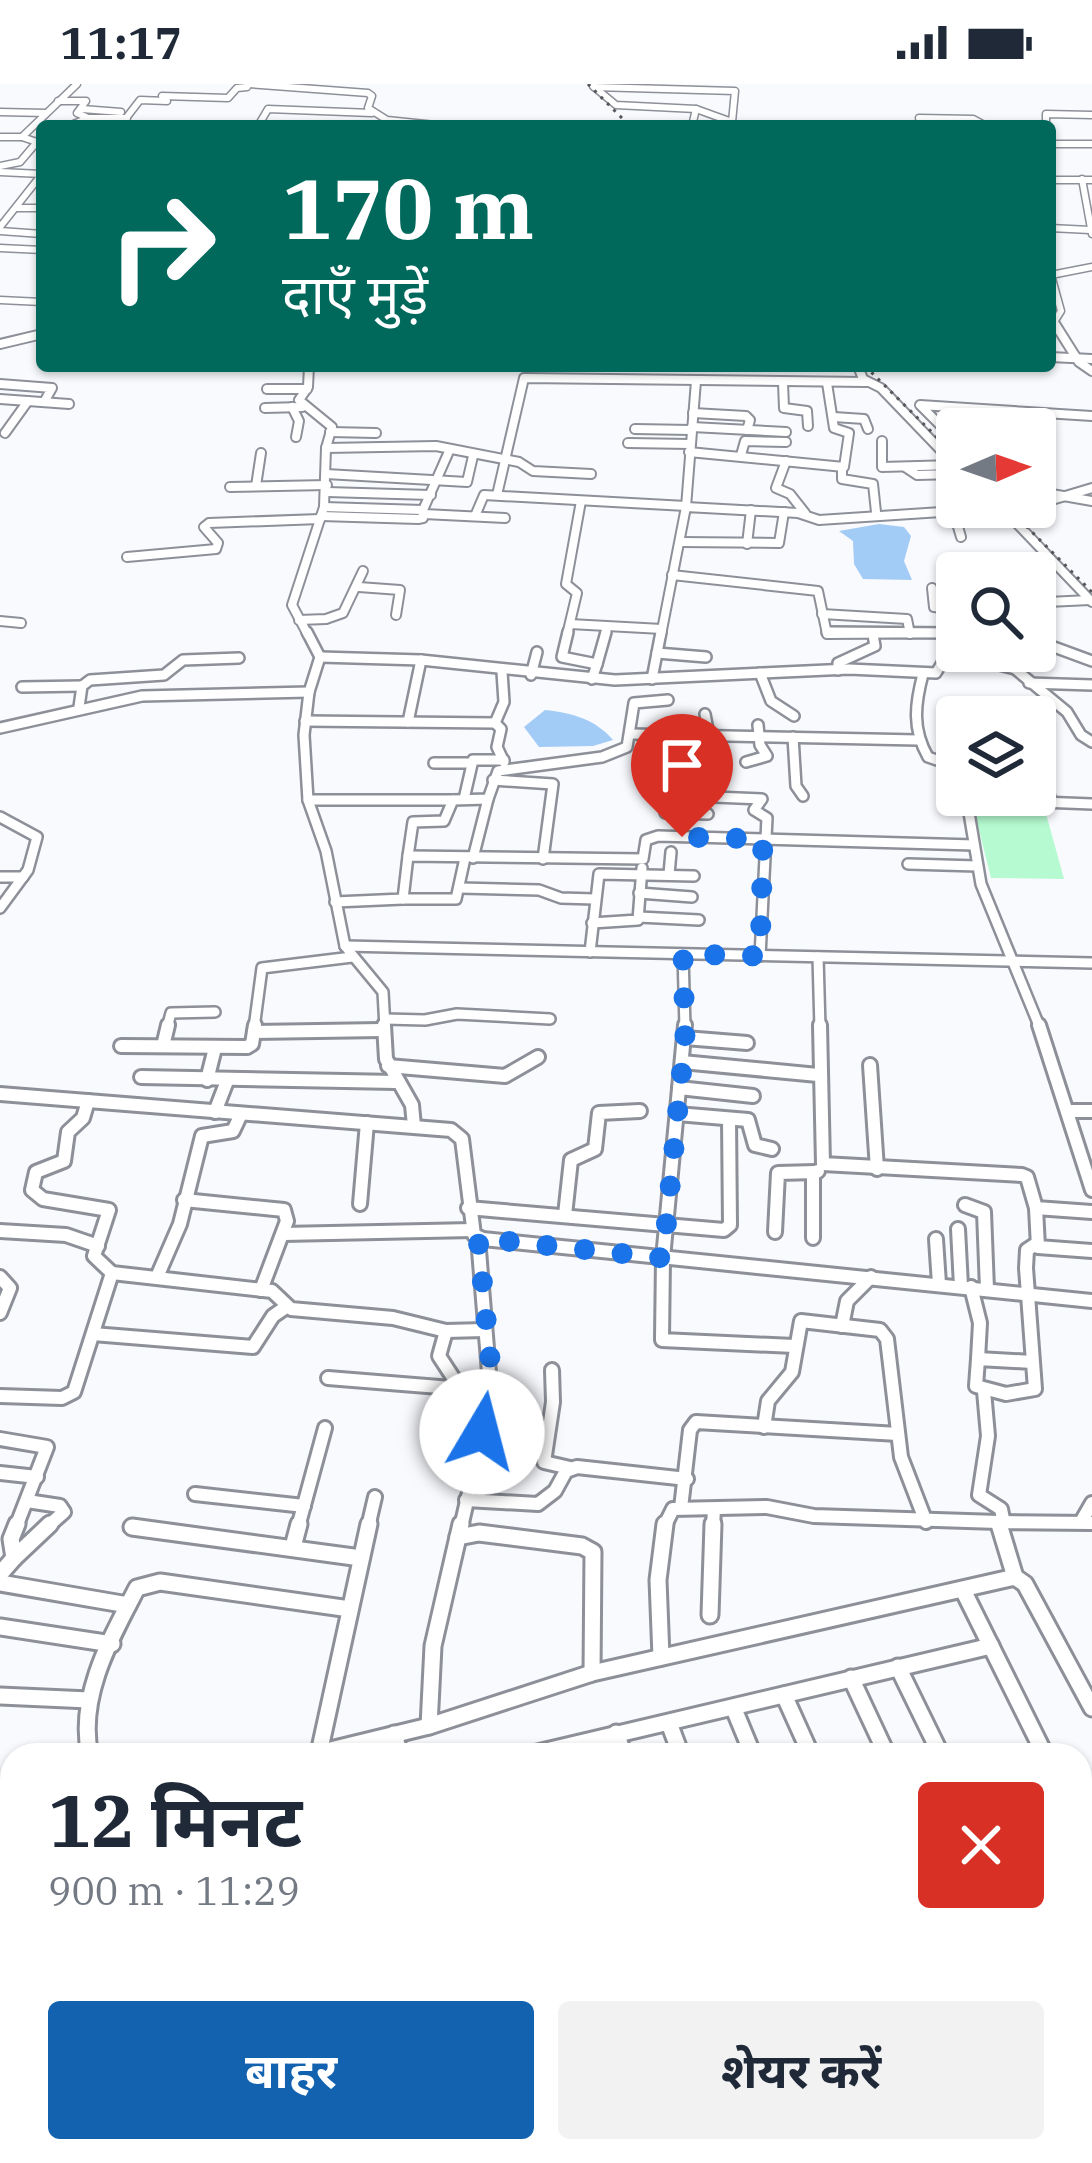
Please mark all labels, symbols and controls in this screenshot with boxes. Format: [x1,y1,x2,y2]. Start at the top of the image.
text: 11:17 [60,13,182,71]
text: 170 m [282,153,534,262]
icon: right [84,168,240,324]
text: दाएँ मुड़ें [282,259,428,329]
north arrow [936,408,1056,528]
map controls [936,408,1056,816]
button: search [936,552,1056,672]
button: layers [936,696,1056,816]
pin [631,714,733,837]
icon: arrive [649,732,715,798]
position arrow [419,1369,545,1495]
text: 12 मिनट [48,1773,302,1867]
button: close [918,1782,1044,1908]
text: 900 m · 11:29 [48,1865,300,1916]
button: बाहर [48,2001,534,2139]
button: शेयर करें [558,2001,1044,2139]

